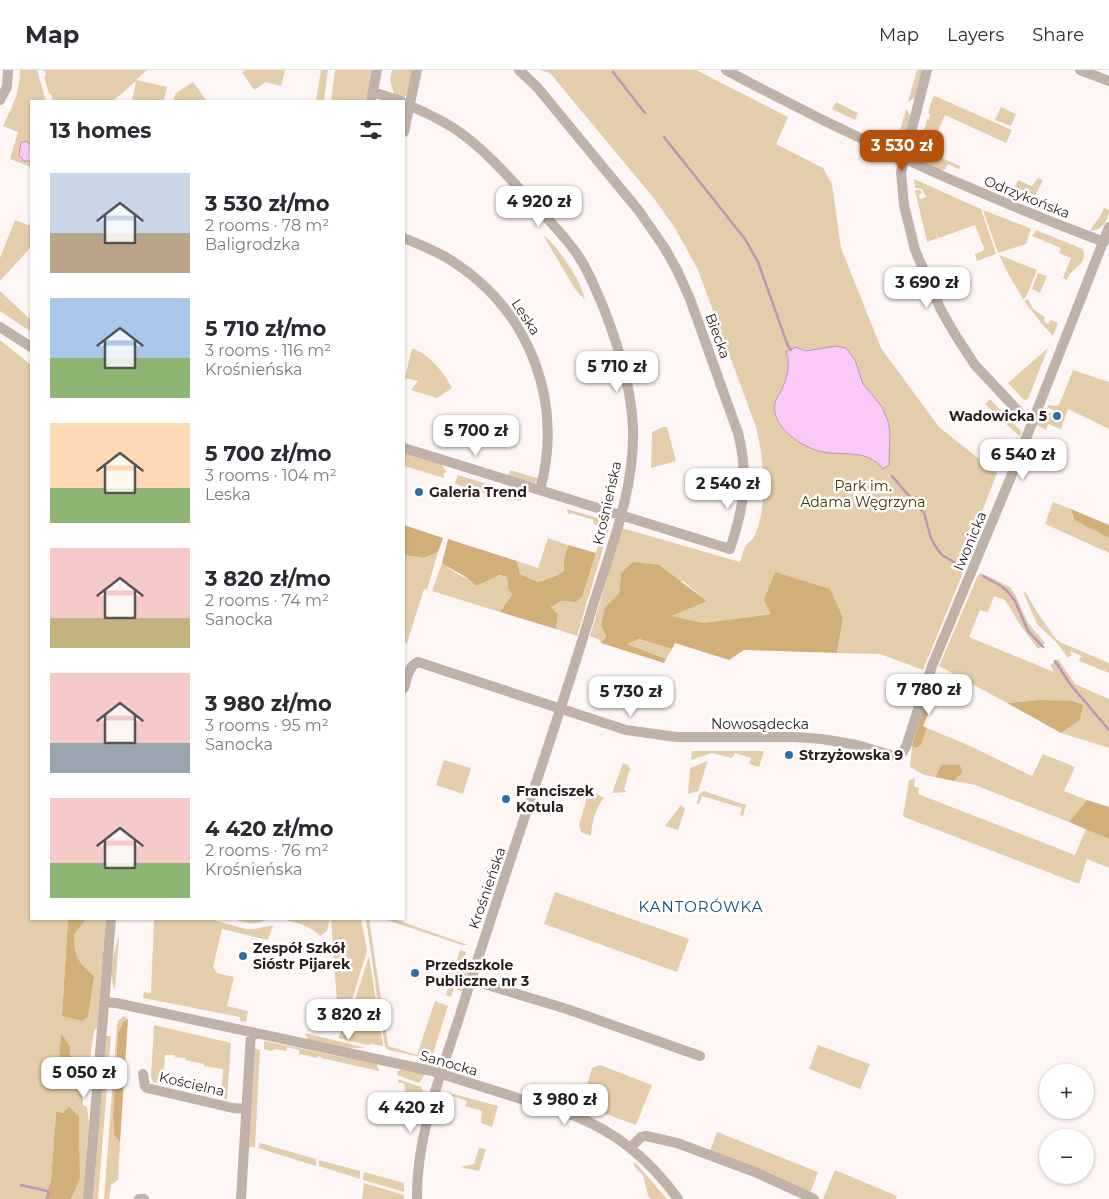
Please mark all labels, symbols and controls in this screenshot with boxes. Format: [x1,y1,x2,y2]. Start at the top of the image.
text: Map [25,20,79,49]
text: Map [879,24,919,46]
text: Layers [947,24,1004,46]
text: Share [1032,24,1084,46]
icon: filters [357,116,385,144]
text: 13 homes [50,118,151,143]
pin: 3 530 zł [850,129,954,172]
text: 3 530 zł [871,136,933,155]
street label: Odrzykońska [981,172,1073,222]
pin: 4 920 zł [487,186,591,228]
text: 3 530 zł/mo [205,191,329,216]
text: 4 920 zł [507,192,571,211]
icon: home [90,193,150,253]
text: 2 rooms · 78 m² [205,216,329,235]
text: Baligrodzka [205,235,300,254]
pin: 3 690 zł [875,266,979,309]
text: 3 690 zł [895,273,959,292]
street label: Leska [508,295,544,339]
street label: Biecka [701,311,735,361]
text: 5 710 zł/mo [205,316,326,341]
icon: home [90,318,150,378]
text: 3 rooms · 116 m² [205,341,331,360]
pin: 5 710 zł [565,350,669,393]
text: 5 710 zł [587,357,647,376]
text: Krośnieńska [205,360,303,379]
place label: Wadowicka 5 [949,407,1047,425]
marker: Wadowicka 5 [1051,410,1063,422]
pin: 5 700 zł [424,414,528,457]
text: 5 700 zł [444,421,508,440]
pin: 6 540 zł [971,438,1075,481]
text: 5 700 zł/mo [205,441,332,466]
icon: home [90,443,150,503]
text: 6 540 zł [991,445,1055,464]
street label: Krośnieńska [589,459,625,547]
text: 3 rooms · 104 m² [205,466,337,485]
pin: 2 540 zł [676,468,780,510]
text: 2 540 zł [696,474,760,493]
park label: Park im. Adama Węgrzyna [800,477,926,511]
place label: Galeria Trend [429,483,527,501]
text: Leska [205,485,251,504]
marker: Galeria Trend [413,486,425,498]
street label: Iwonicka [949,509,991,573]
text: 3 820 zł/mo [205,566,331,591]
icon: home [90,568,150,628]
text: 2 rooms · 74 m² [205,591,329,610]
text: Sanocka [205,610,273,629]
pin: 7 780 zł [877,674,981,716]
pin: 5 730 zł [579,676,683,718]
text: 7 780 zł [897,680,961,699]
text: 5 730 zł [600,682,662,701]
text: 3 980 zł/mo [205,691,332,716]
icon: home [90,693,150,753]
street label: Nowosądecka [711,715,809,733]
text: 3 rooms · 95 m² [205,716,329,735]
text: Sanocka [205,735,273,754]
place label: Strzyżowska 9 [799,746,903,764]
marker: Strzyżowska 9 [783,749,795,761]
place label: Franciszek Kotula [516,782,595,816]
marker: Franciszek Kotula [500,793,512,805]
text: 4 420 zł/mo [205,816,334,841]
icon: home [90,818,150,878]
text: 2 rooms · 76 m² [205,841,329,860]
street label: Krośnieńska [465,845,509,931]
text: Krośnieńska [205,860,303,879]
district label: KANTORÓWKA [639,897,763,916]
place label: Zespół Szkół Sióstr Pijarek [253,939,351,973]
marker: Zespół Szkół Sióstr Pijarek [237,950,249,962]
place label: Przedszkole Publiczne nr 3 [425,956,529,990]
marker: Przedszkole Publiczne nr 3 [409,967,421,979]
pin: 3 820 zł [297,998,401,1041]
text: 3 820 zł [317,1005,381,1024]
street label: Sanocka [418,1046,480,1080]
pin: 5 050 zł [32,1056,136,1099]
text: 5 050 zł [52,1063,116,1082]
map controls [1039,1064,1094,1184]
button: + [1039,1064,1094,1119]
street label: Kościelna [157,1068,227,1100]
pin: 3 980 zł [513,1084,617,1126]
text: 3 980 zł [533,1090,597,1109]
pin: 4 420 zł [359,1092,463,1134]
text: 4 420 zł [378,1098,444,1117]
button: − [1039,1129,1094,1184]

